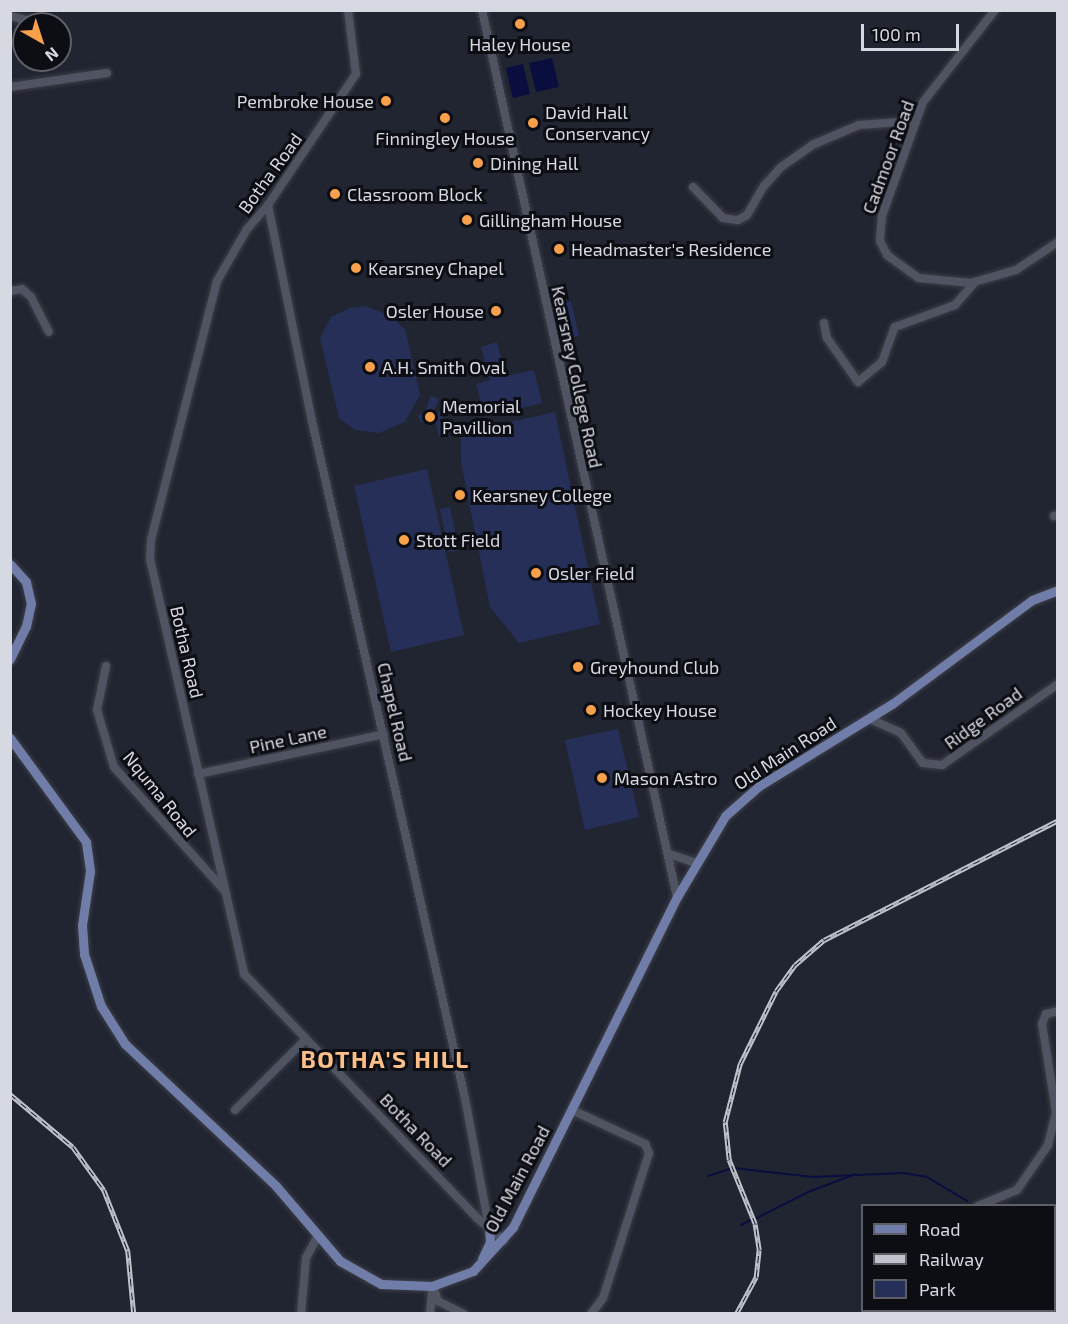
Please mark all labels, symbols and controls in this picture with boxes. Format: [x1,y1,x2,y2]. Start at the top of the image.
north arrow [12,12,72,72]
scale bar [864,12,962,50]
marker: Haley House [513,17,527,31]
text: 100 m [872,23,921,45]
place label: Haley House [469,33,571,55]
text: N [42,44,63,66]
place label: Pembroke House [237,90,374,112]
marker: Pembroke House [379,94,393,108]
street label: Cadmoor Road [857,97,919,217]
place label: David Hall Conservancy [545,102,650,144]
marker: Finningley House [438,111,452,125]
marker: David Hall Conservancy [526,116,540,130]
place label: Finningley House [375,127,515,149]
street label: Botha Road [234,129,306,217]
place label: Dining Hall [490,152,578,174]
marker: Dining Hall [471,156,485,170]
place label: Classroom Block [347,183,483,205]
marker: Classroom Block [328,187,342,201]
place label: Gillingham House [479,209,622,231]
marker: Gillingham House [460,213,474,227]
place label: Headmaster's Residence [571,238,771,260]
marker: Headmaster's Residence [552,242,566,256]
place label: Kearsney Chapel [368,257,504,279]
marker: Kearsney Chapel [349,261,363,275]
street label: Kearsney College Road [547,284,607,470]
place label: Osler House [385,300,484,322]
marker: Osler House [489,304,503,318]
place label: A.H. Smith Oval [382,356,506,378]
marker: A.H. Smith Oval [363,360,377,374]
place label: Memorial Pavillion [442,396,520,438]
marker: Memorial Pavillion [423,410,437,424]
place label: Kearsney College [472,484,612,506]
marker: Kearsney College [453,488,467,502]
place label: Stott Field [416,529,500,551]
marker: Stott Field [397,533,411,547]
place label: Osler Field [548,562,635,584]
marker: Osler Field [529,566,543,580]
street label: Botha Road [166,604,208,700]
place label: Greyhound Club [590,656,719,678]
street label: Chapel Road [373,660,417,764]
marker: Greyhound Club [571,660,585,674]
street label: Ridge Road [940,683,1026,753]
place label: Hockey House [603,699,717,721]
marker: Hockey House [584,703,598,717]
street label: Old Main Road [730,712,840,794]
street label: Pine Lane [247,720,329,758]
street label: Nquma Road [119,747,201,841]
place label: Mason Astro [614,767,718,789]
marker: Mason Astro [595,771,609,785]
district label: BOTHA'S HILL [300,1045,470,1073]
street label: Botha Road [376,1089,456,1171]
street label: Old Main Road [480,1122,554,1236]
legend [861,1204,1056,1312]
text: Road [919,1218,960,1240]
text: Railway [919,1248,984,1270]
text: Park [919,1278,956,1300]

